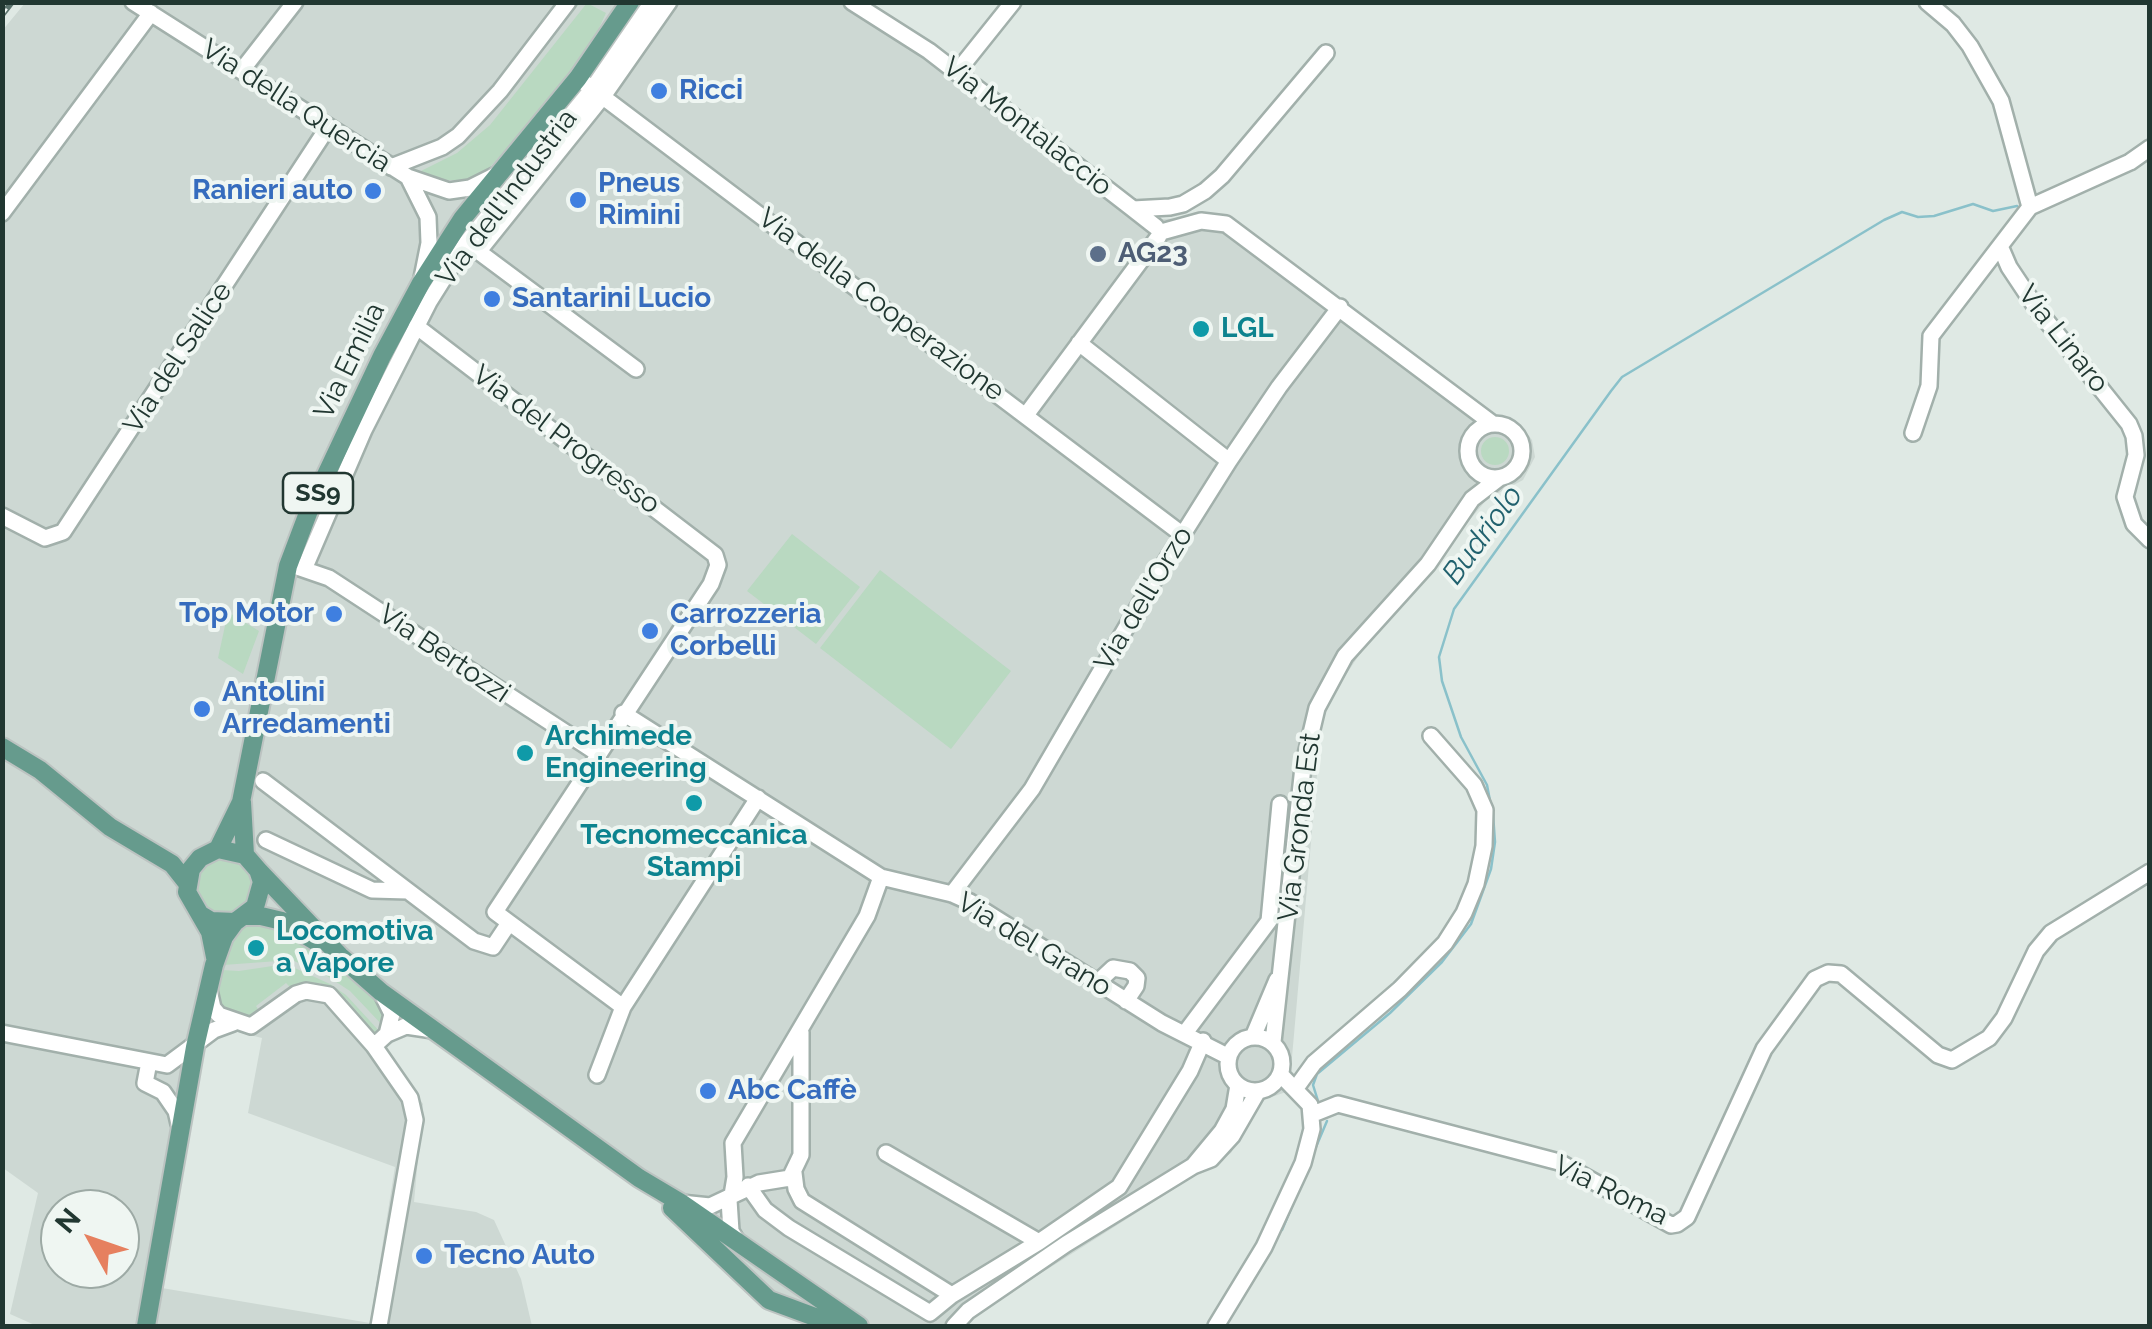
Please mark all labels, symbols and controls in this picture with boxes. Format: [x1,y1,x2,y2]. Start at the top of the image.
street label: Via della Quercia [195,32,397,180]
street label: Via Montalaccio [936,50,1118,204]
place label: Ricci [679,74,743,108]
marker: Ricci [648,80,670,102]
street label: Via dell'Industria [429,103,585,293]
place label: Pneus Rimini [598,167,681,233]
place label: Ranieri auto [192,174,353,208]
marker: Ranieri auto [362,180,384,202]
marker: Pneus Rimini [567,189,589,211]
street label: Via della Cooperazione [751,201,1011,409]
place label: AG23 [1118,237,1188,271]
marker: AG23 [1087,243,1109,265]
street label: Via del Salice [117,276,239,440]
street label: Via Linaro [2010,278,2116,400]
place label: Santarini Lucio [512,282,711,316]
marker: Santarini Lucio [481,288,503,310]
street label: Via Emilia [307,297,393,425]
place label: LGL [1221,312,1274,346]
marker: LGL [1190,318,1212,340]
street label: Via del Progresso [465,358,667,522]
road number: SS9 [283,473,353,513]
water label: Budriolo [1435,479,1531,591]
street label: Via dell'Orzo [1088,521,1200,677]
place label: Top Motor [179,597,314,631]
street label: Via Bertozzi [372,598,516,710]
place label: Carrozzeria Corbelli [670,598,822,664]
marker: Top Motor [323,603,345,625]
marker: Carrozzeria Corbelli [639,620,661,642]
place label: Antolini Arredamenti [222,676,391,742]
marker: Antolini Arredamenti [191,698,213,720]
place label: Archimede Engineering [545,720,707,786]
street label: Via Gronda Est [1272,731,1328,923]
marker: Archimede Engineering [514,742,536,764]
marker: Tecnomeccanica Stampi [683,792,705,814]
place label: Tecnomeccanica Stampi [580,819,808,885]
street label: Via del Grano [951,886,1117,1004]
place label: Locomotiva a Vapore [276,915,434,981]
marker: Locomotiva a Vapore [245,937,267,959]
place label: Abc Caffè [728,1074,857,1108]
marker: Abc Caffè [697,1080,719,1102]
street label: Via Roma [1548,1149,1674,1233]
north arrow [40,1189,140,1289]
text: N [49,1202,88,1239]
place label: Tecno Auto [444,1239,595,1273]
marker: Tecno Auto [413,1245,435,1267]

